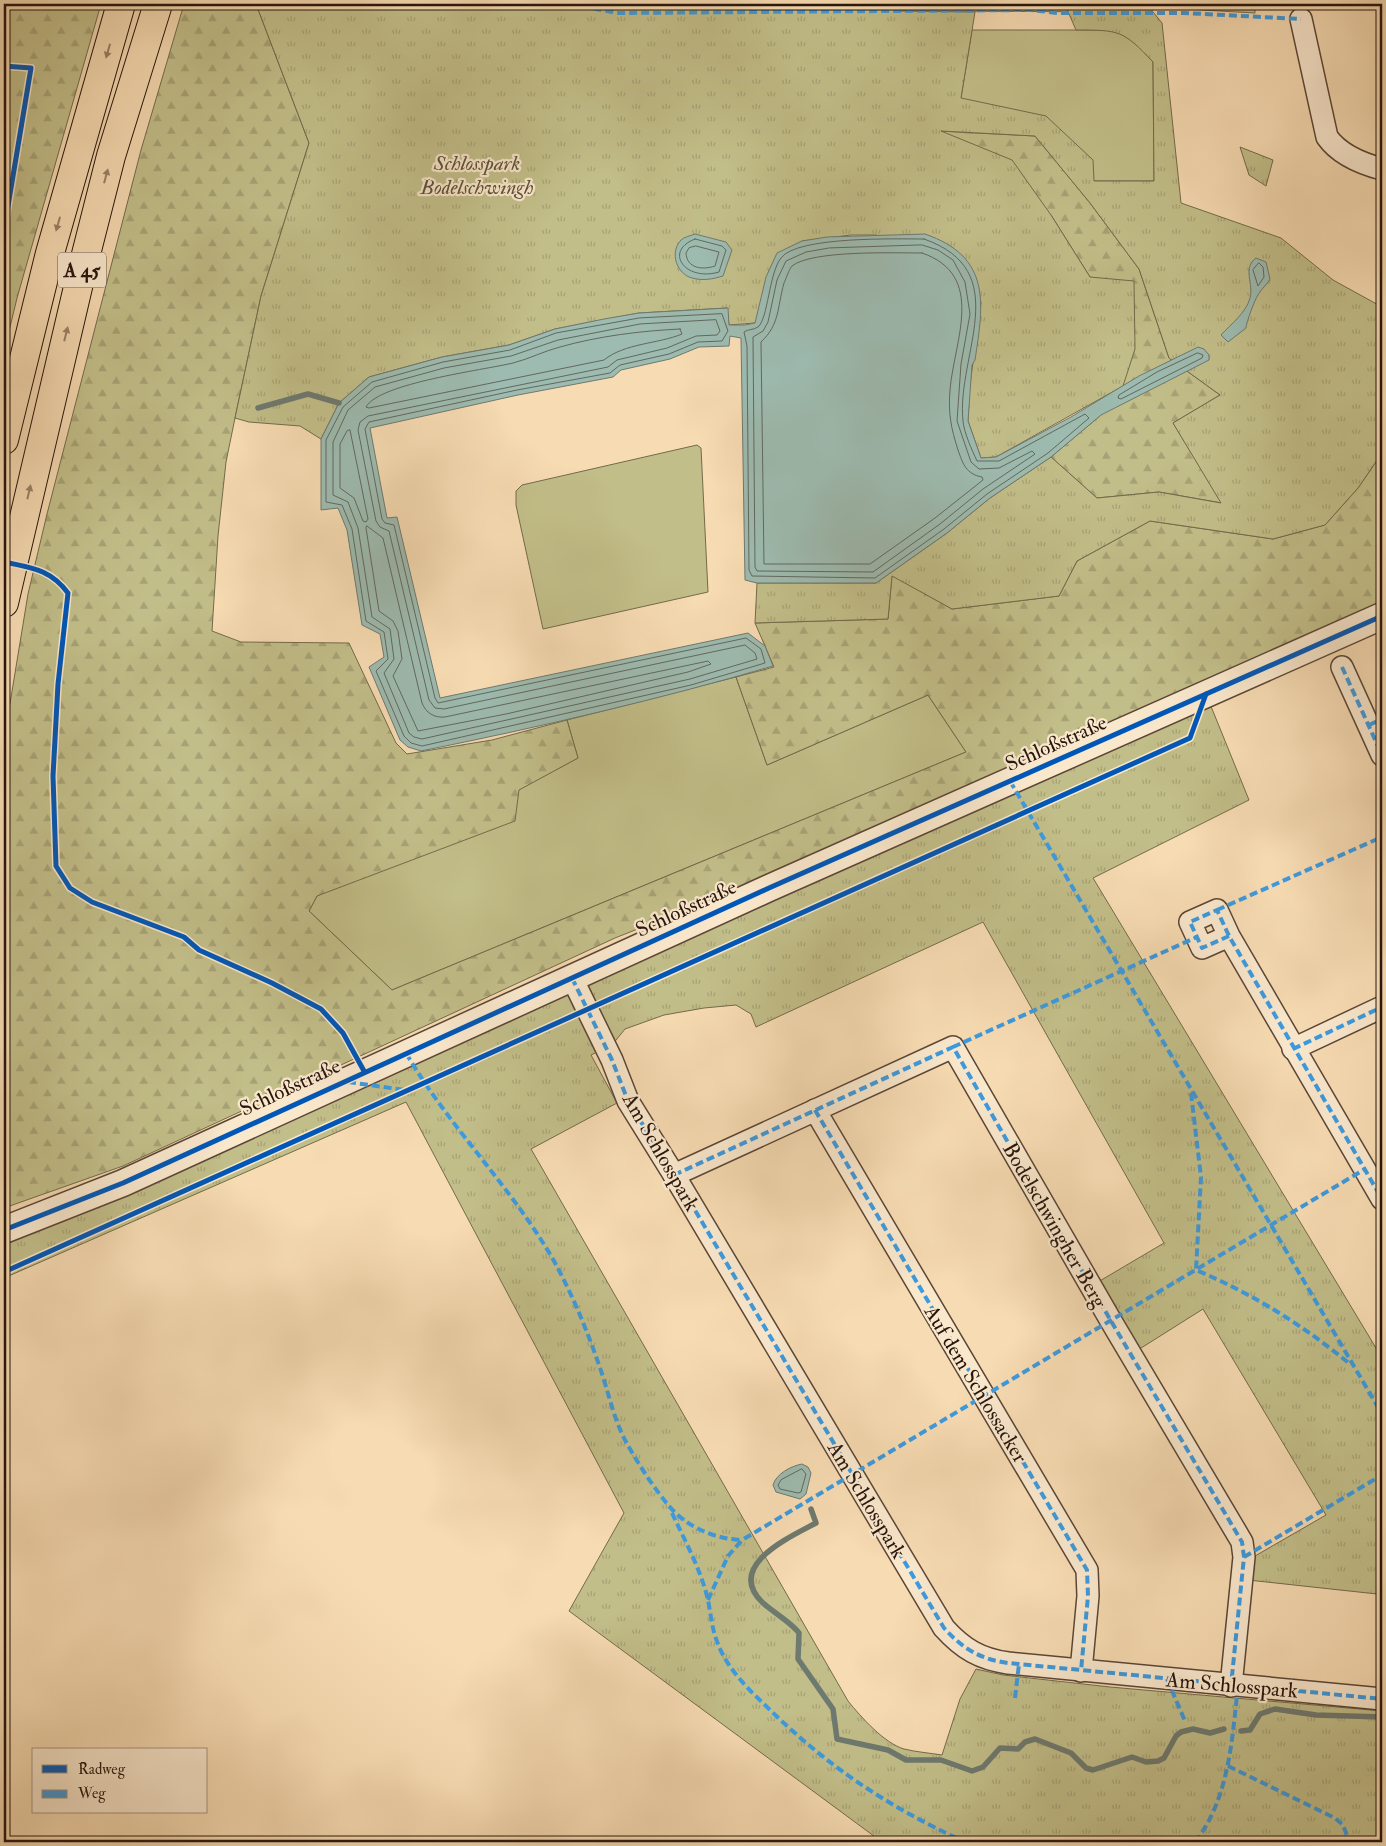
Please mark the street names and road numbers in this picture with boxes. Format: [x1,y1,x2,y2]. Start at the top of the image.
road number: A 45 [58,252,106,288]
street label: Schloßstraße [1001,709,1111,778]
street label: Schloßstraße [631,873,741,944]
street label: Schloßstraße [235,1052,345,1123]
street label: Am Schlosspark [615,1087,705,1216]
street label: Bodelschwingher Berg [996,1137,1113,1314]
street label: Auf dem Schlossacker [917,1299,1033,1468]
street label: Am Schlosspark [820,1436,912,1564]
street label: Am Schlosspark [1164,1666,1299,1705]

